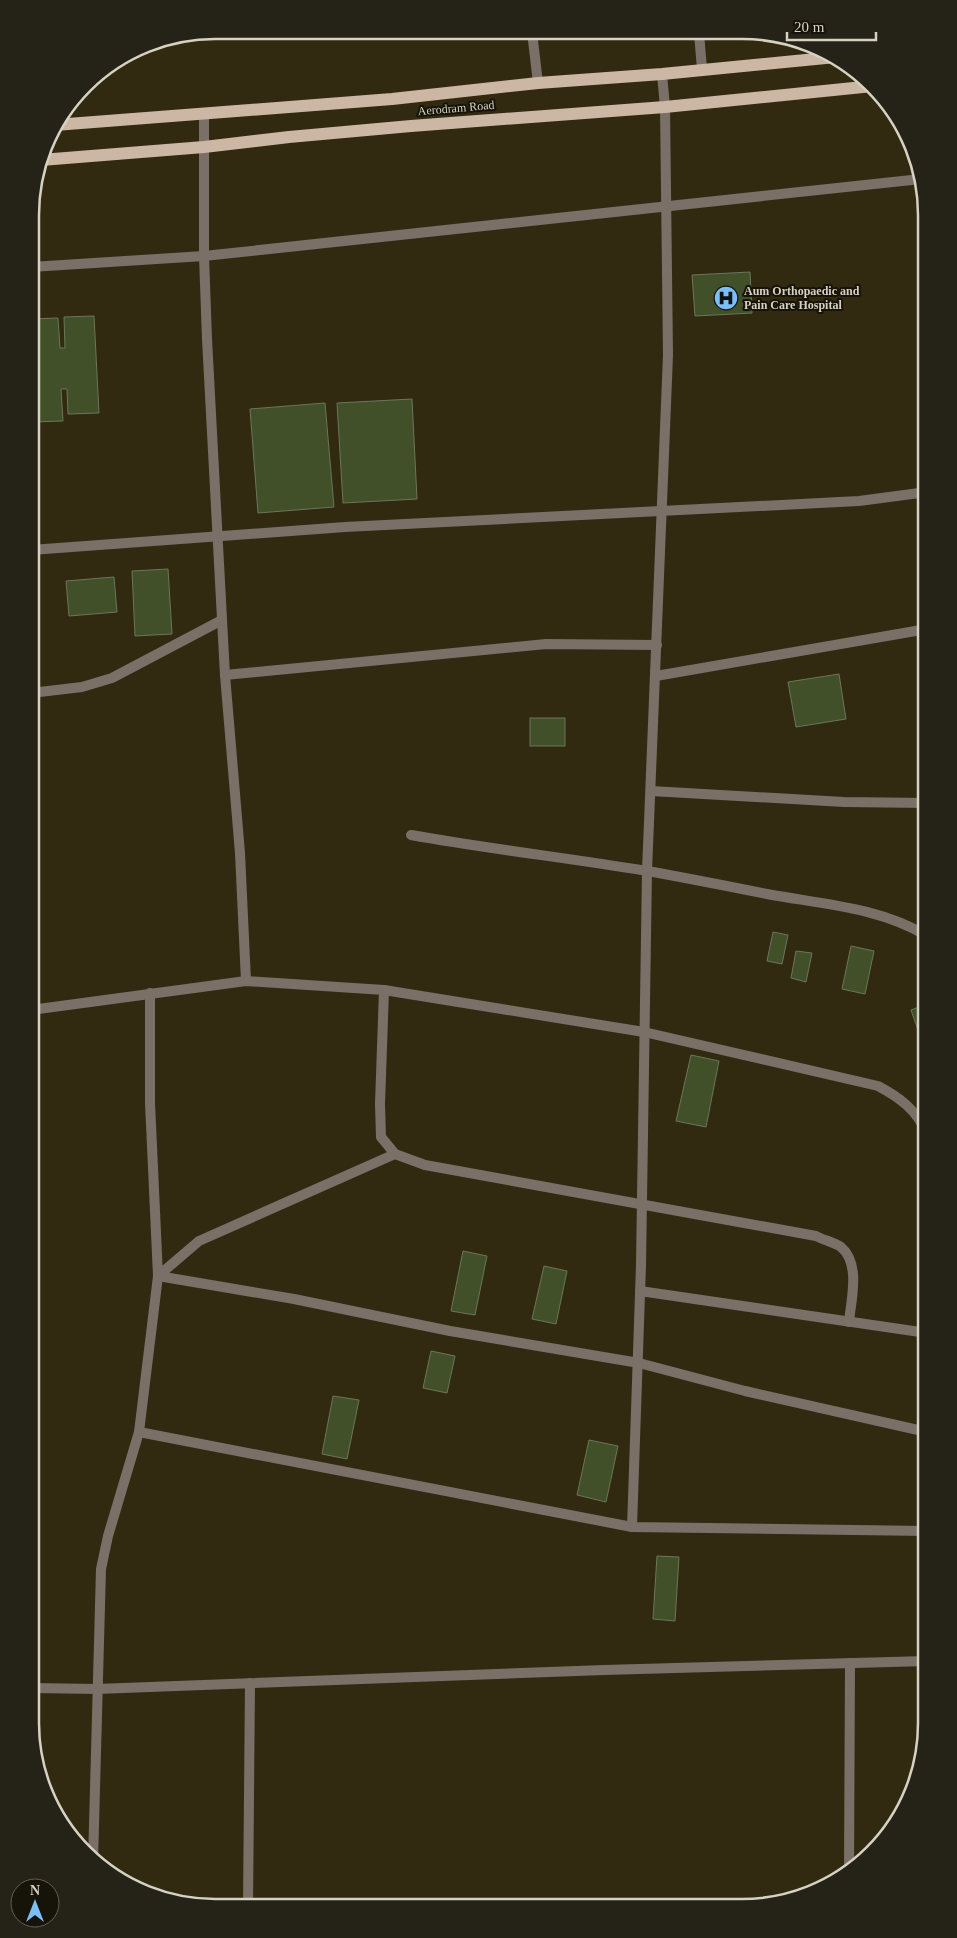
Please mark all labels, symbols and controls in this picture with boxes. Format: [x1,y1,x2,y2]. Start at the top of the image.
scale bar [787,10,876,42]
text: 20 m [794,19,825,35]
street label: Aerodram Road [417,98,495,118]
place label: Aum Orthopaedic and Pain Care Hospital [744,284,860,312]
hospital icon: Aum Orthopaedic and Pain Care Hospital [713,285,739,311]
north arrow [10,1878,60,1928]
text: N [30,1883,40,1898]

